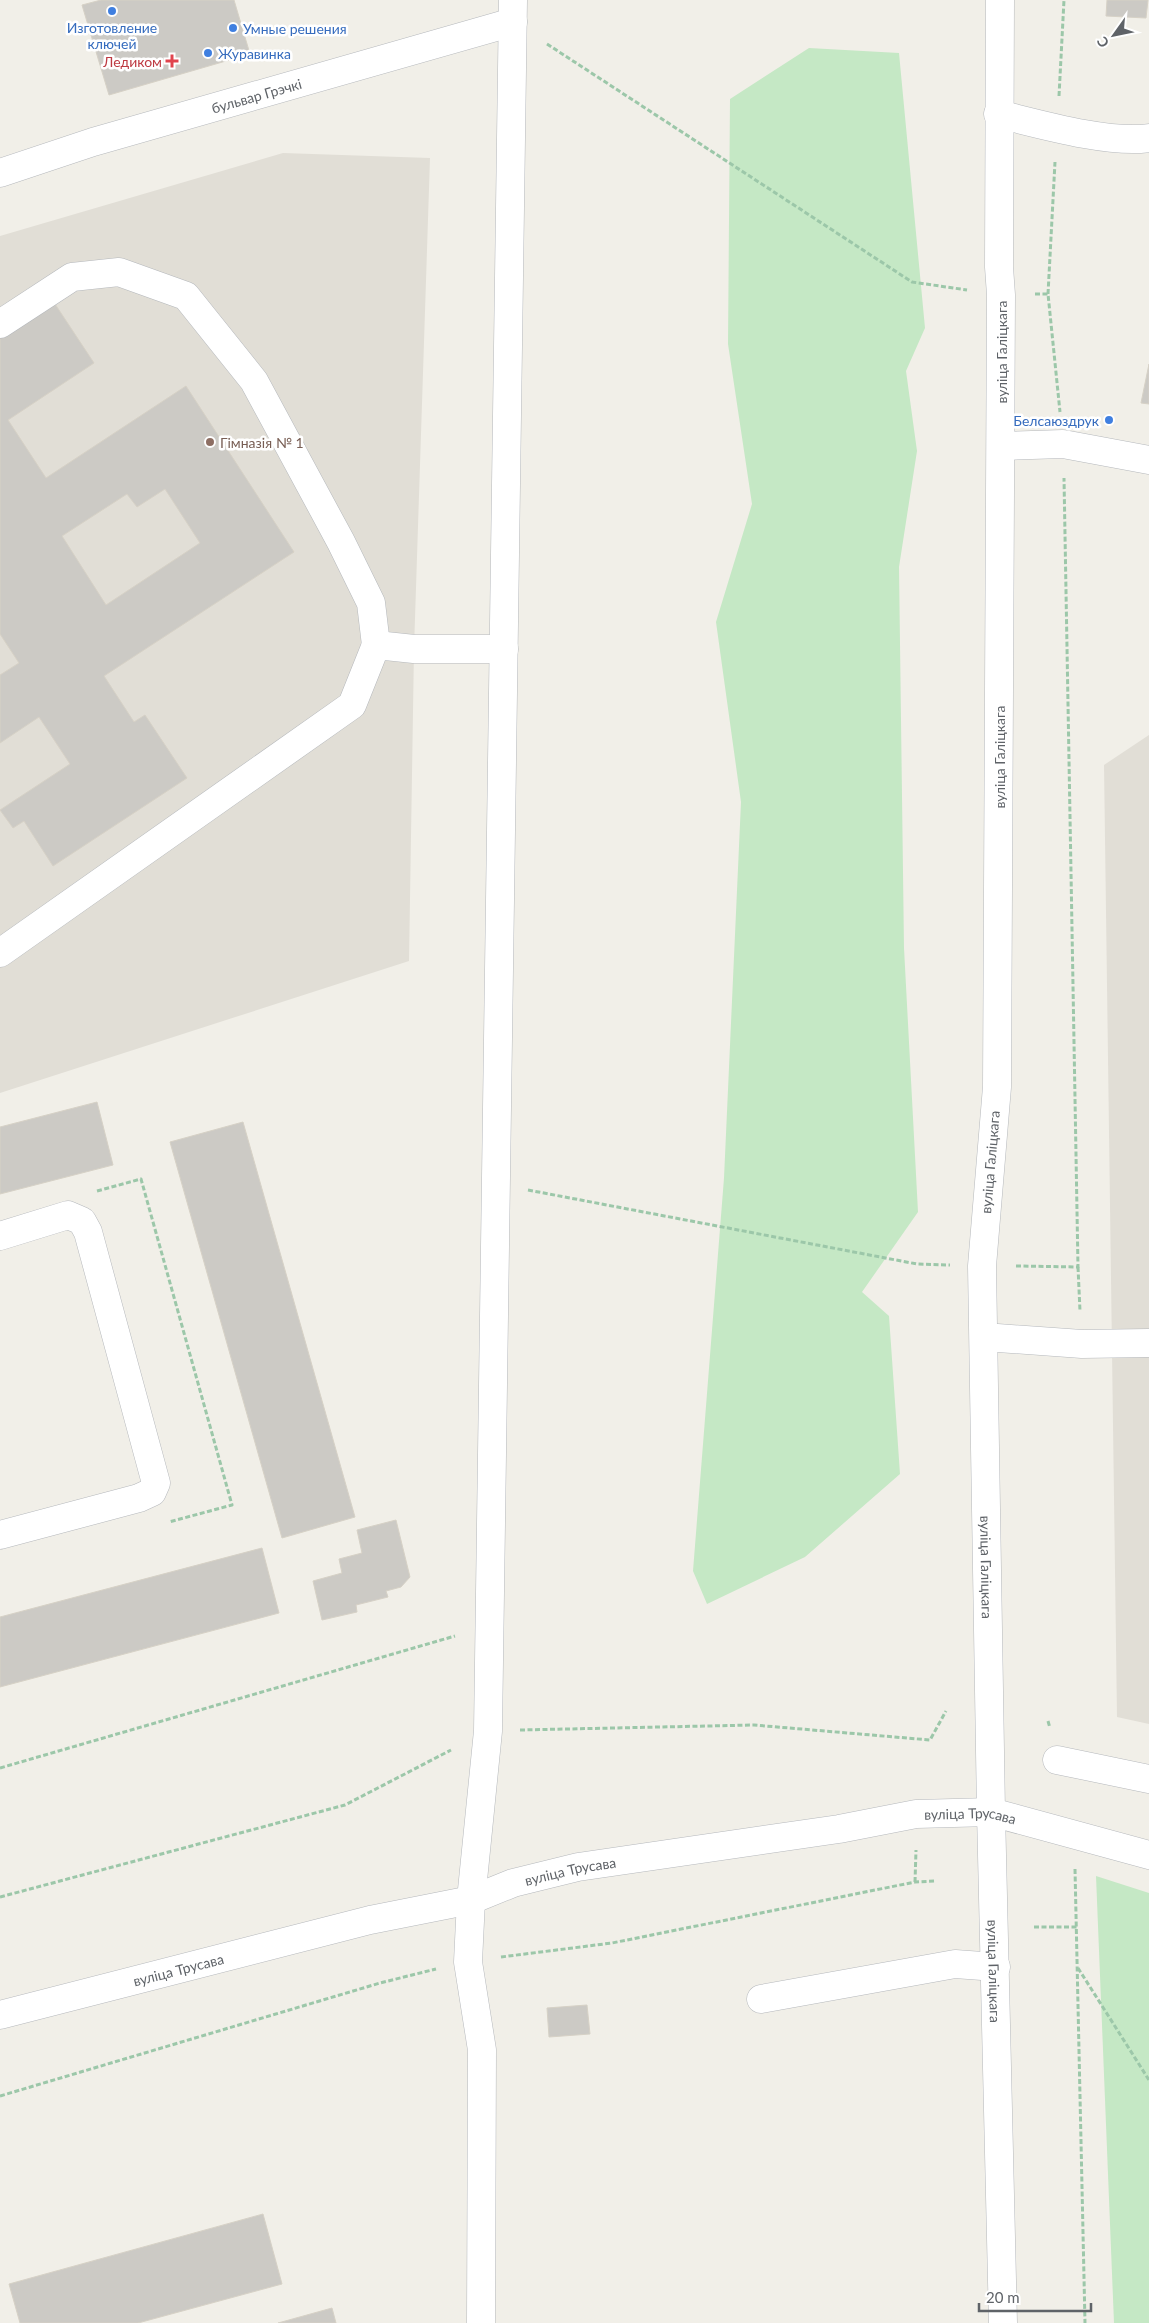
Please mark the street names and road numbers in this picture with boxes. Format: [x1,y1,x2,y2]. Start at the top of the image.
street label: бульвар Грэчкі [209,74,303,116]
street label: вуліца Галіцкага [993,300,1010,404]
street label: вуліца Галіцкага [991,705,1008,809]
street label: вуліца Галіцкага [977,1110,1003,1214]
street label: вуліца Галіцкага [978,1515,996,1619]
street label: вуліца Трусава [924,1803,1018,1827]
street label: вуліца Трусава [523,1853,617,1888]
street label: вуліца Галіцкага [985,1919,1004,2023]
street label: вуліца Трусава [131,1949,225,1989]

